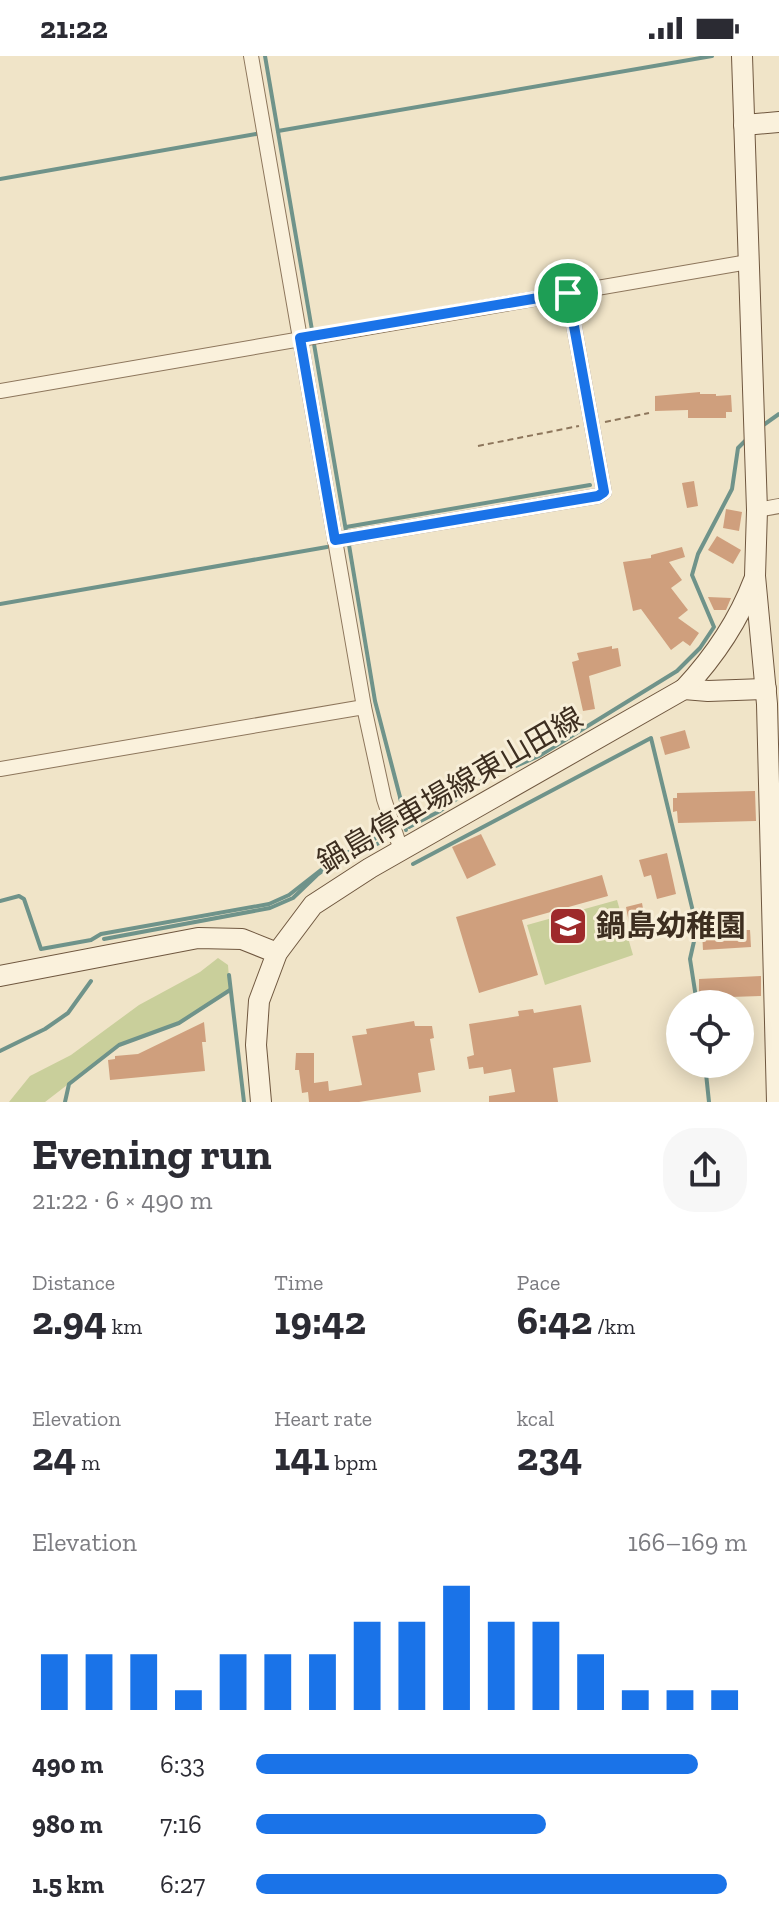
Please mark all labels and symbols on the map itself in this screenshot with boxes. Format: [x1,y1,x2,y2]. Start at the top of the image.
pin [534,259,602,327]
street label: 鍋島停車場線東山田線 [311,699,589,881]
school or university icon: 鍋島幼稚園 [547,905,589,947]
place label: 鍋島幼稚園 [596,908,746,944]

